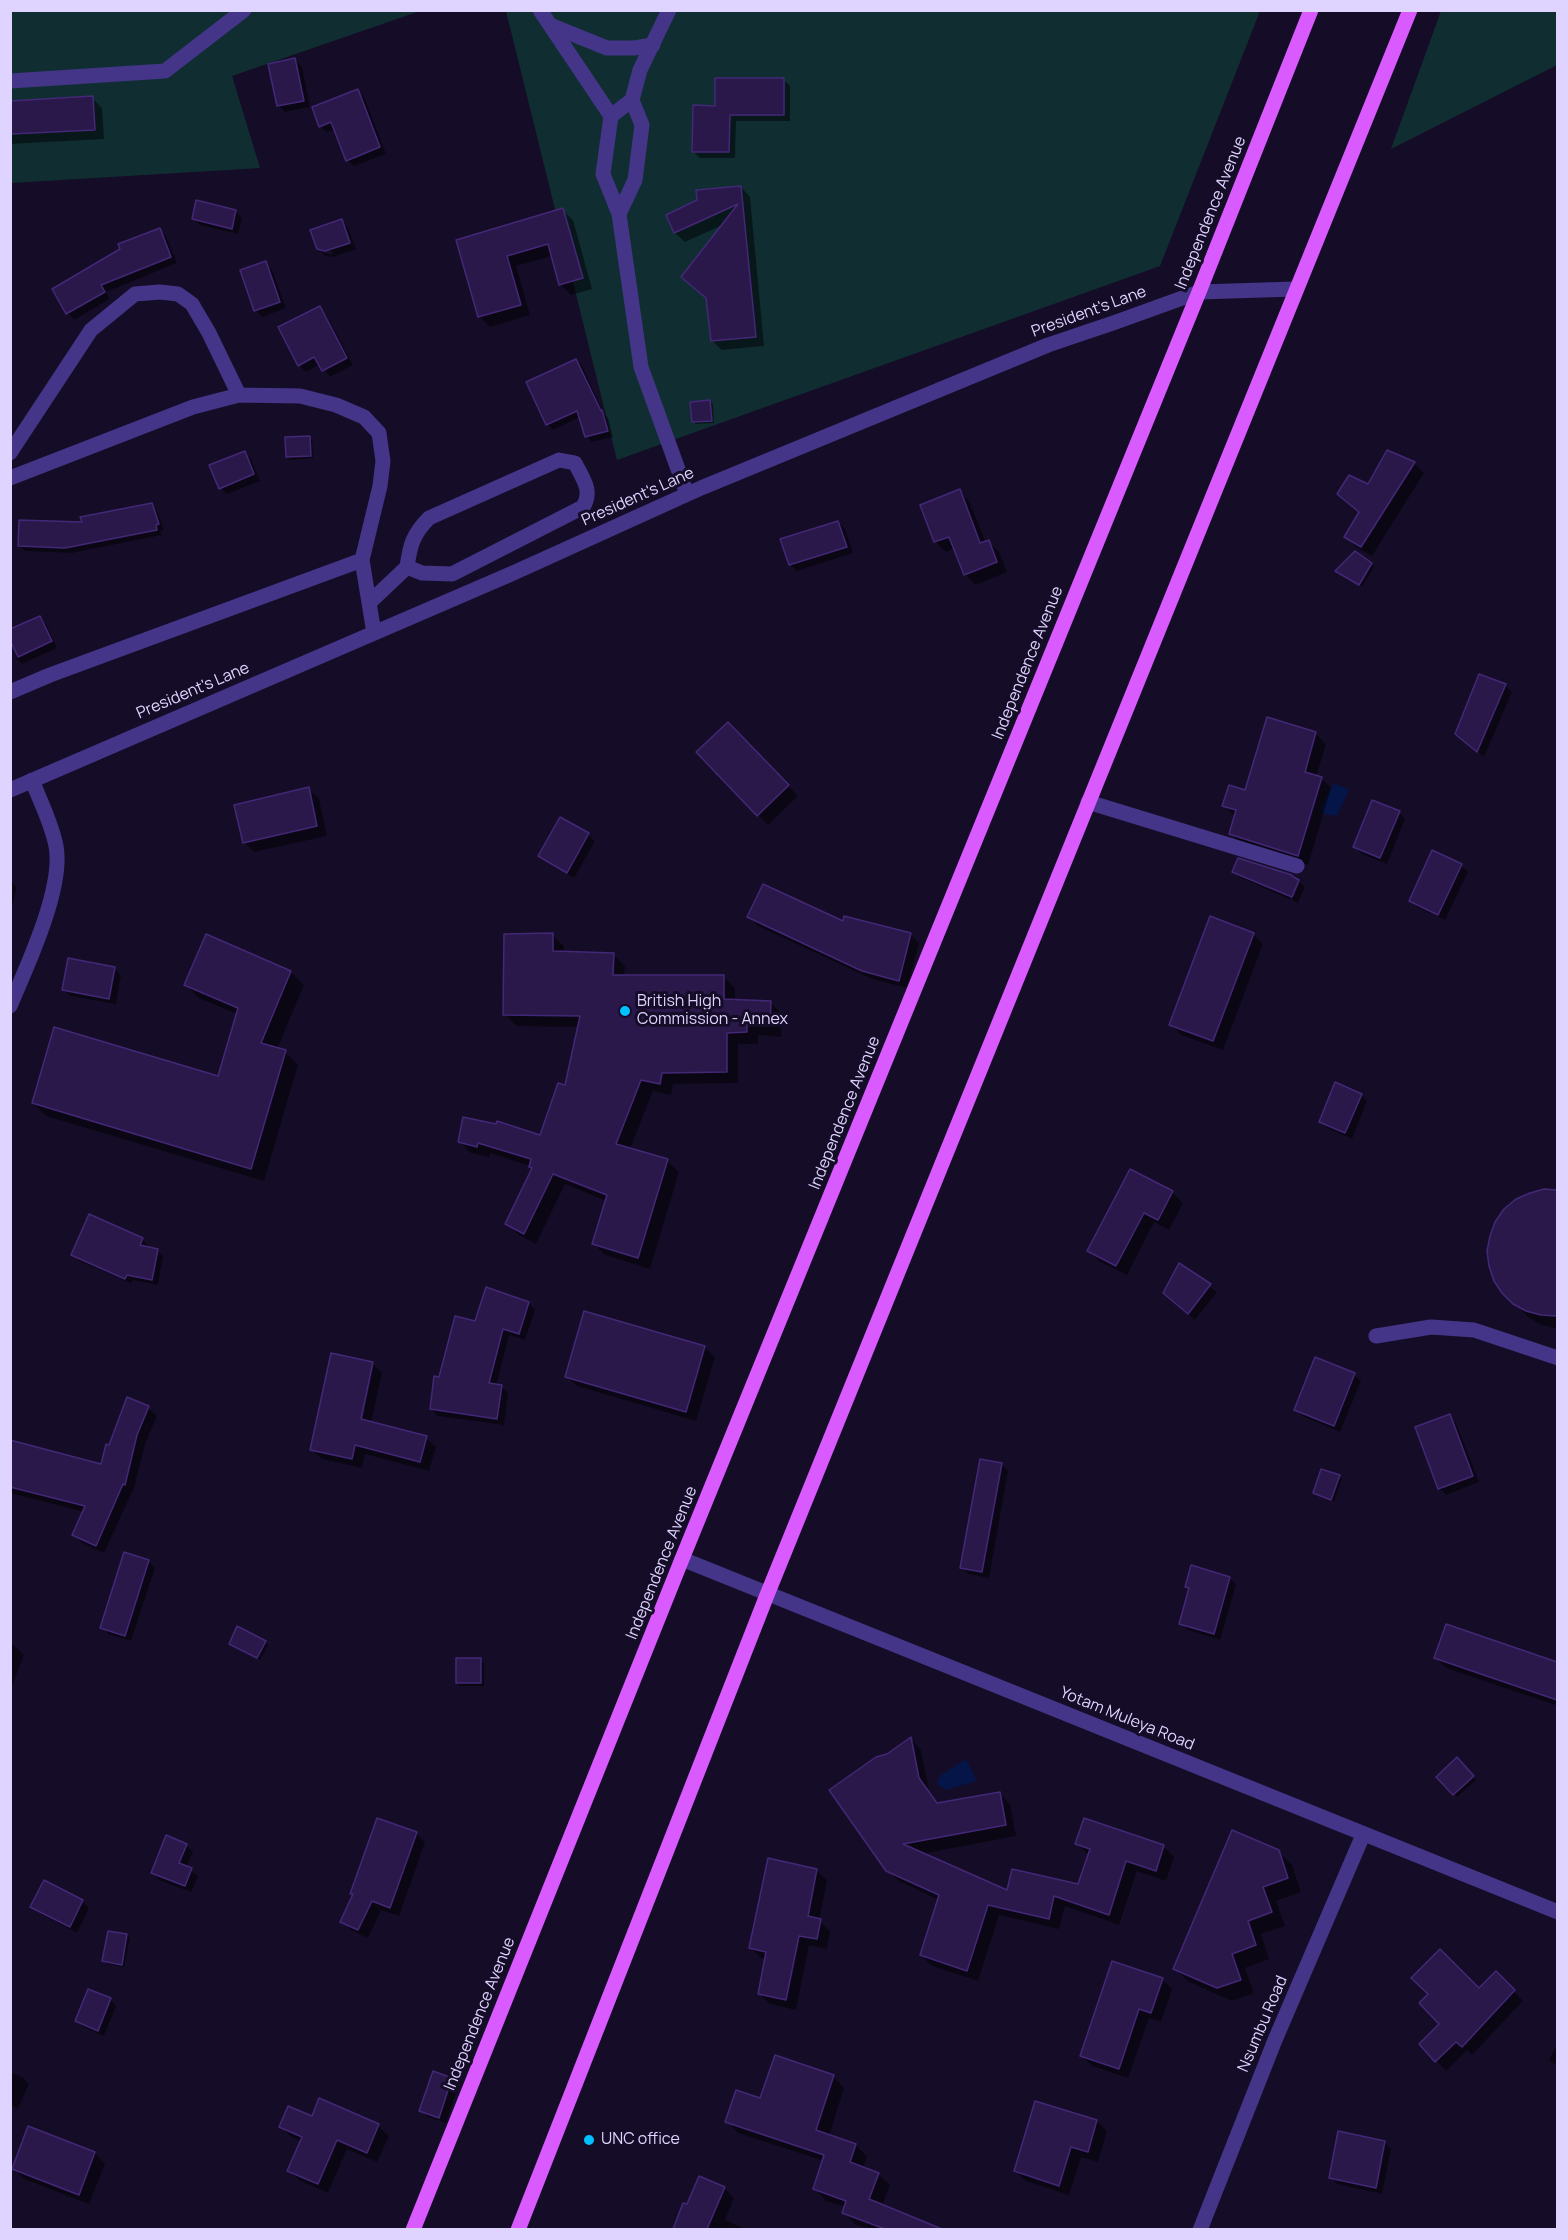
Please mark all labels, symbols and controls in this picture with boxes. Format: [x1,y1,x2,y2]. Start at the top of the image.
street label: Independence Avenue [1171,133,1251,293]
street label: President's Lane [1029,282,1149,342]
street label: President's Lane [579,464,697,530]
street label: Independence Avenue [988,583,1068,743]
street label: President's Lane [134,659,252,723]
place label: British High Commission - Annex [637,992,788,1030]
marker: British High Commission - Annex [618,1004,632,1018]
street label: Independence Avenue [805,1033,885,1193]
street label: Independence Avenue [622,1483,702,1643]
street label: Yotam Muleya Road [1057,1683,1197,1755]
street label: Independence Avenue [440,1934,520,2094]
street label: Nsumbu Road [1234,1973,1292,2075]
place label: UNC office [601,2130,680,2150]
marker: UNC office [582,2133,596,2147]

